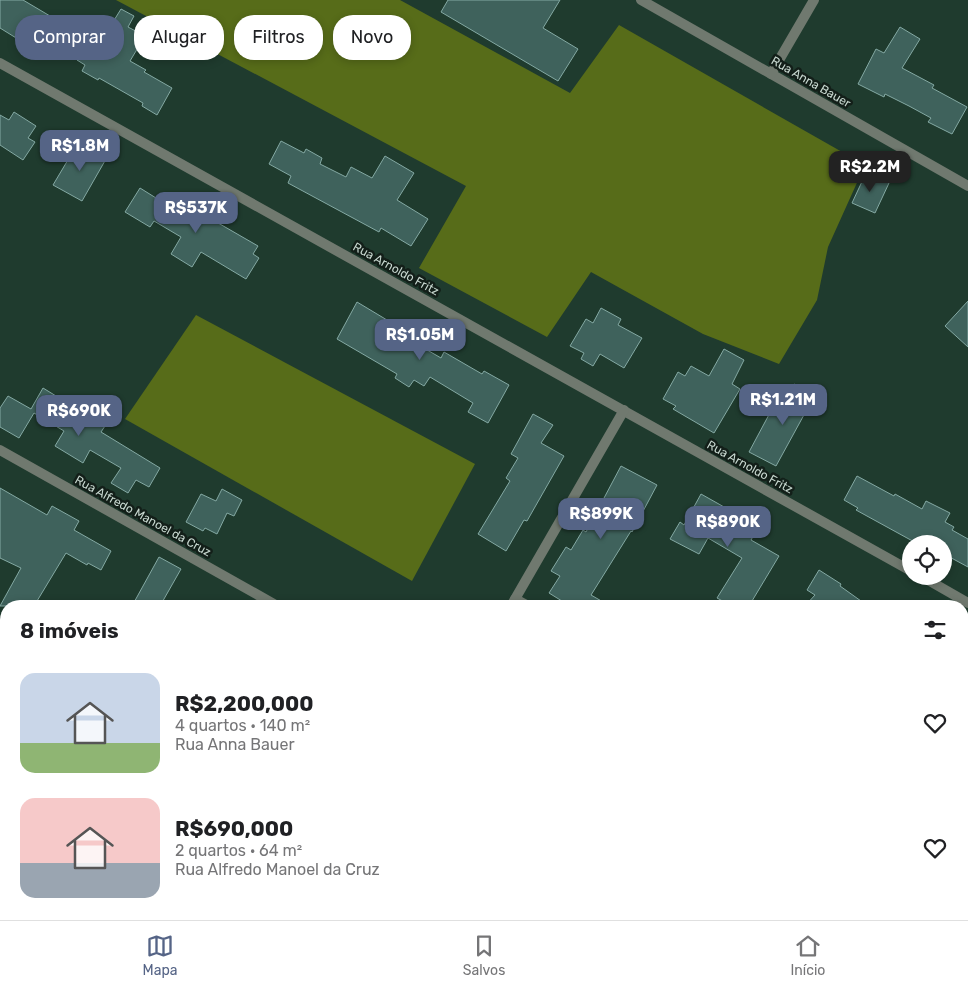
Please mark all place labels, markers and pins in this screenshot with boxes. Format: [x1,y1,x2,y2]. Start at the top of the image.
pin: R$1.8M [39,130,121,172]
pin: R$2.2M [829,150,911,193]
pin: R$537K [155,192,237,234]
pin: R$1.05M [374,318,466,361]
pin: R$1.21M [737,384,829,426]
pin: R$690K [38,394,120,437]
pin: R$899K [560,498,642,540]
pin: R$890K [687,506,769,548]

